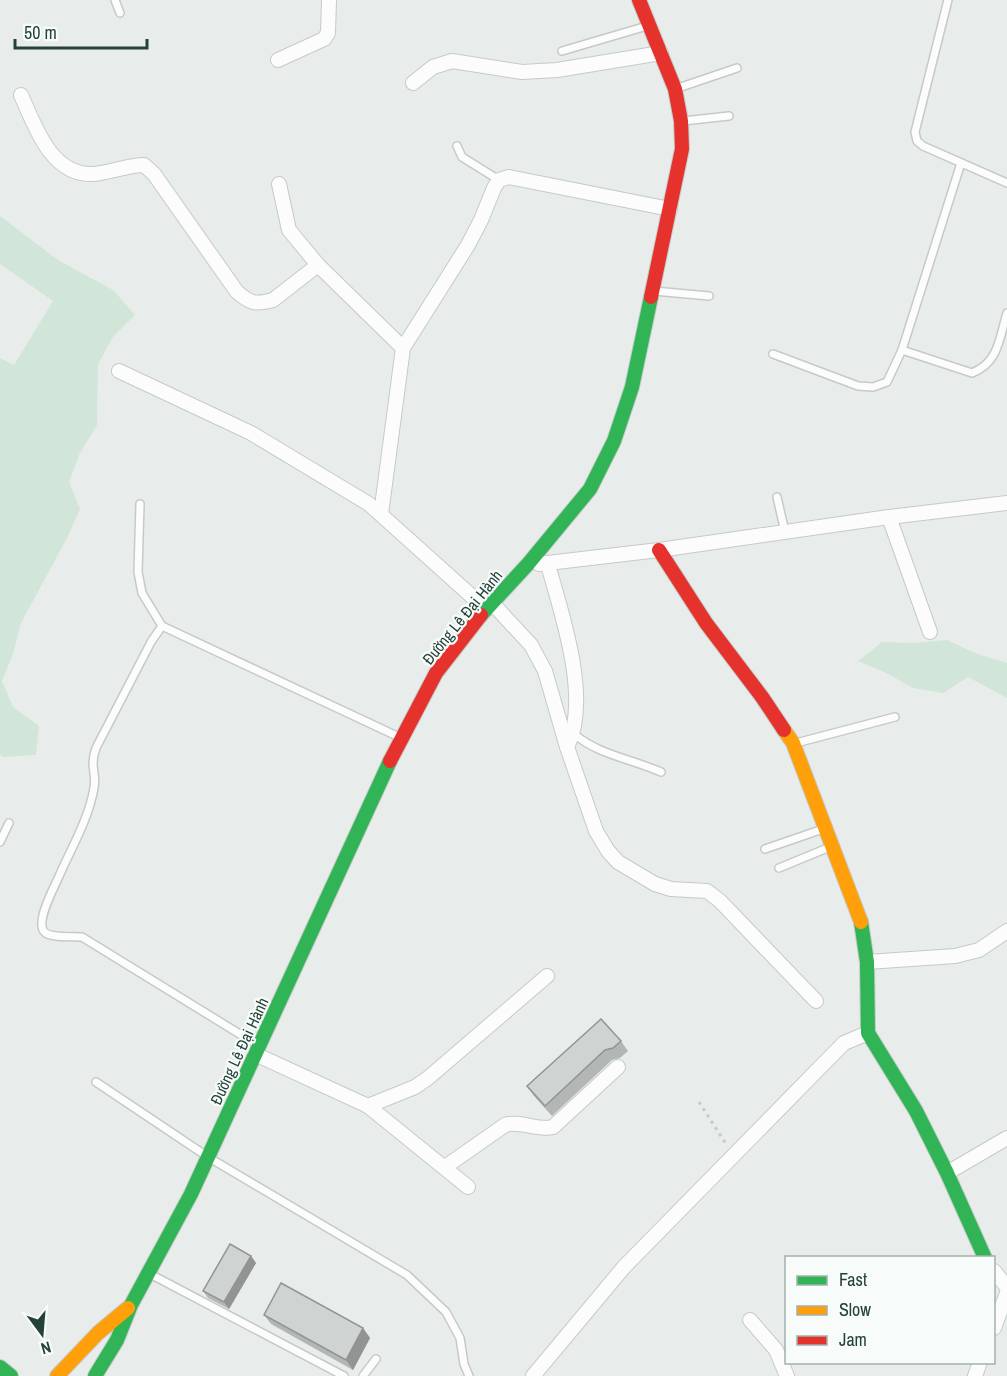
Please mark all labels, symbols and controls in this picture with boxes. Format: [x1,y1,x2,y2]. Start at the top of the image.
scale bar [15,12,147,50]
text: 50 m [24,20,57,45]
street label: Đường Lê Đại Hành [417,565,507,669]
street label: Đường Lê Đại Hành [205,994,273,1108]
legend [785,1256,995,1364]
text: Fast [839,1267,867,1292]
text: Slow [839,1297,871,1322]
north arrow [12,1304,72,1364]
text: Jam [839,1327,867,1352]
text: N [39,1337,54,1360]

